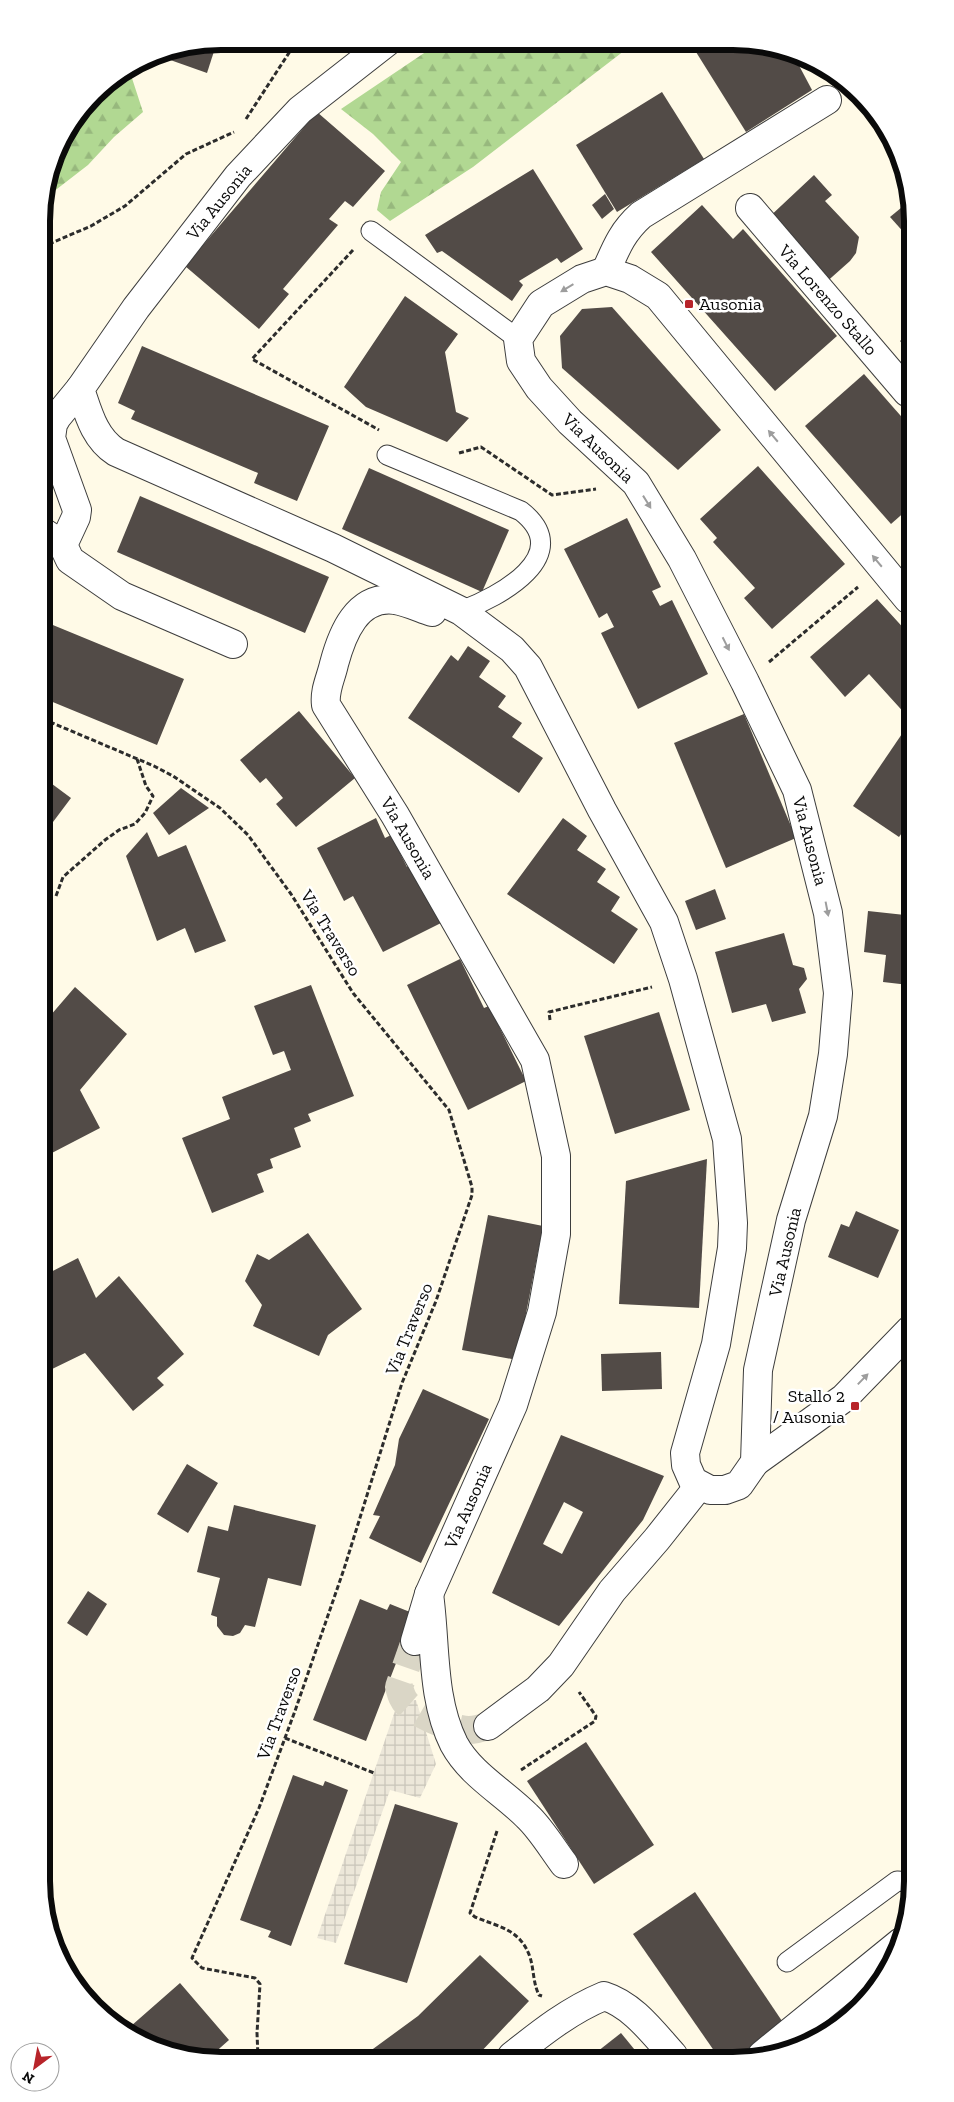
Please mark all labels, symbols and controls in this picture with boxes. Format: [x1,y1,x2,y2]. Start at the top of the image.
street label: Via Ausonia [181,159,256,245]
street label: Via Lorenzo Stallo [773,239,882,360]
one-way arrow [560,284,573,293]
place label: Ausonia [699,293,762,315]
marker: Ausonia [683,298,695,310]
street label: Via Ausonia [557,408,639,488]
one-way arrow [768,430,779,443]
one-way arrow [643,496,652,509]
one-way arrow [871,555,882,568]
one-way arrow [722,637,730,651]
street label: Via Ausonia [375,792,440,883]
street label: Via Ausonia [787,793,833,888]
street label: Via Traverso [295,885,366,980]
one-way arrow [823,902,831,917]
street label: Via Ausonia [764,1205,806,1300]
street label: Via Traverso [380,1280,437,1379]
one-way arrow [857,1373,869,1385]
place label: Stallo 2 / Ausonia [773,1385,845,1428]
marker: Stallo 2 / Ausonia [849,1400,861,1412]
street label: Via Ausonia [439,1460,497,1553]
street label: Via Traverso [252,1663,306,1764]
north arrow [10,2042,60,2092]
text: N [19,2067,37,2088]

